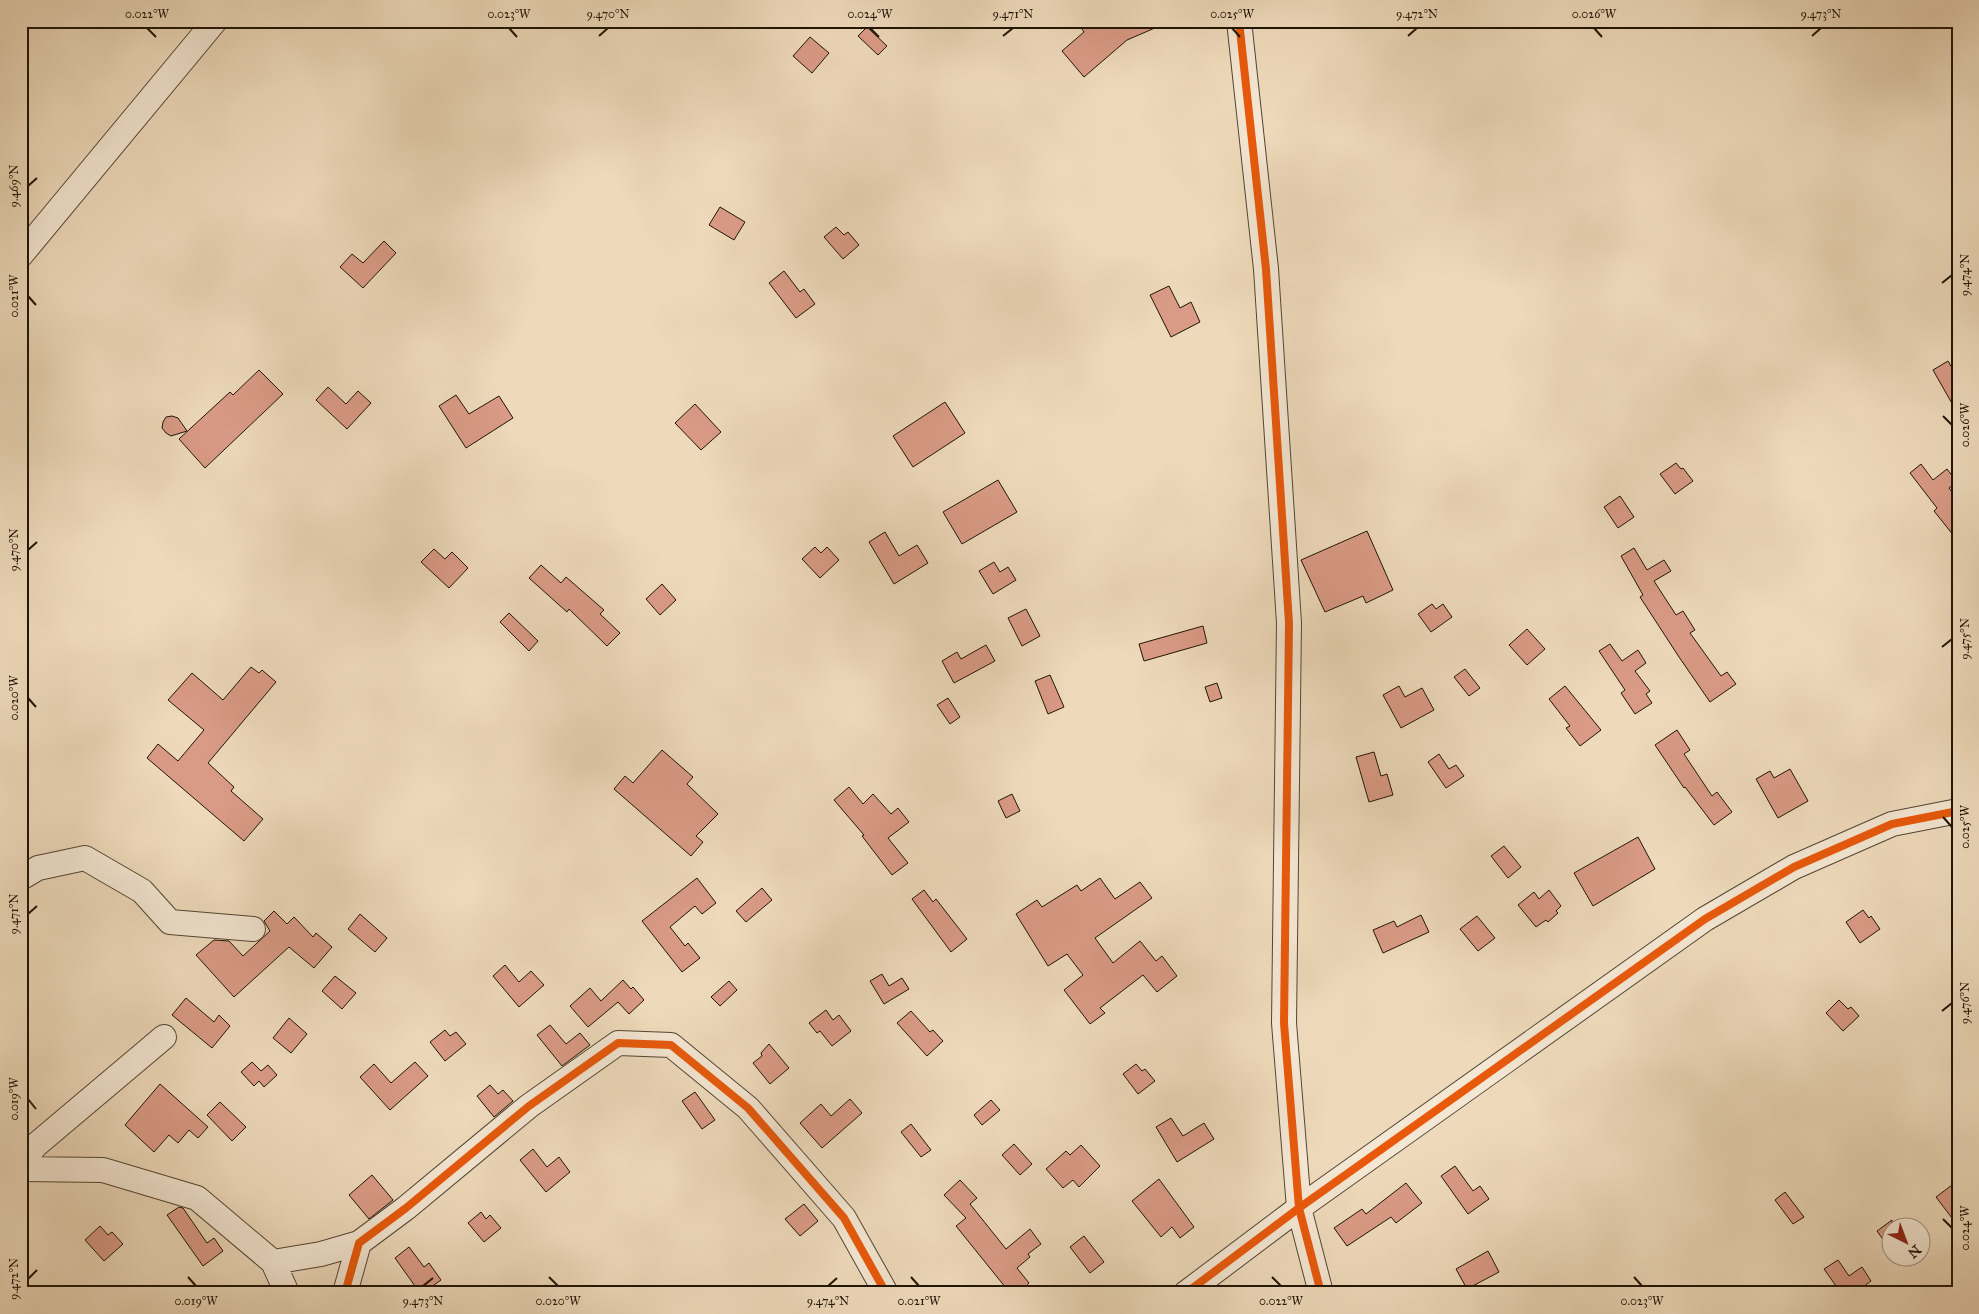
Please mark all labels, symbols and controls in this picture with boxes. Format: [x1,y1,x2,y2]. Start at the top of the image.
text: 0.022°W [125,7,170,21]
text: 0.023°W [488,7,531,21]
text: 9.470°N [586,7,630,21]
text: 0.024°W [848,7,893,21]
text: 9.471°N [993,7,1033,21]
text: 0.025°W [1210,7,1254,21]
text: 9.472°N [1396,7,1438,21]
text: 0.026°W [1572,7,1617,21]
text: 9.473°N [1801,7,1841,21]
text: 9.469°N [7,165,21,207]
text: 9.474°N [1958,254,1972,296]
text: 0.021°W [7,274,21,317]
text: 0.026°W [1958,402,1972,447]
text: 9.470°N [7,528,21,572]
text: 9.475°N [1958,618,1972,660]
text: 0.020°W [7,675,21,721]
text: 0.025°W [1958,805,1972,849]
text: 9.471°N [7,894,21,934]
text: 9.476°N [1958,982,1972,1024]
text: 0.019°W [7,1077,21,1121]
text: 0.024°W [1958,1205,1972,1250]
north arrow [1882,1216,1932,1266]
text: N [1904,1241,1924,1262]
text: 9.472°N [7,1258,21,1300]
text: 0.019°W [174,1294,218,1308]
text: 9.473°N [403,1294,443,1308]
text: 0.020°W [535,1294,581,1308]
text: 9.474°N [807,1294,849,1308]
text: 0.021°W [898,1294,941,1308]
text: 0.022°W [1259,1294,1304,1308]
text: 0.023°W [1621,1294,1664,1308]

